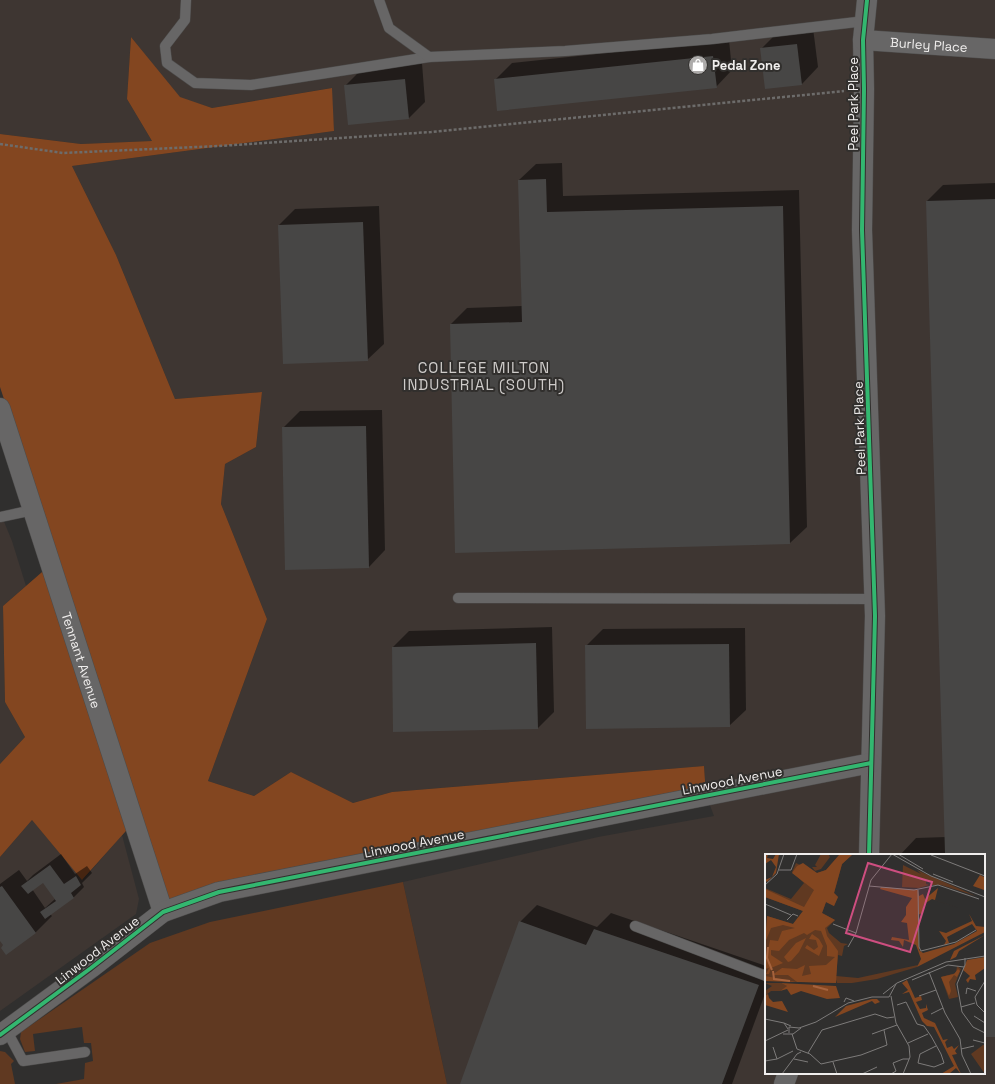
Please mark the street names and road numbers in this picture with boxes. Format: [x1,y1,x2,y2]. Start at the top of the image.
street label: Burley Place [890,34,968,56]
street label: Peel Park Place [845,57,862,151]
street label: Peel Park Place [849,381,870,475]
street label: Tennant Avenue [58,610,105,711]
street label: Linwood Avenue [680,762,784,799]
street label: Linwood Avenue [362,825,466,862]
street label: Linwood Avenue [52,912,143,988]

